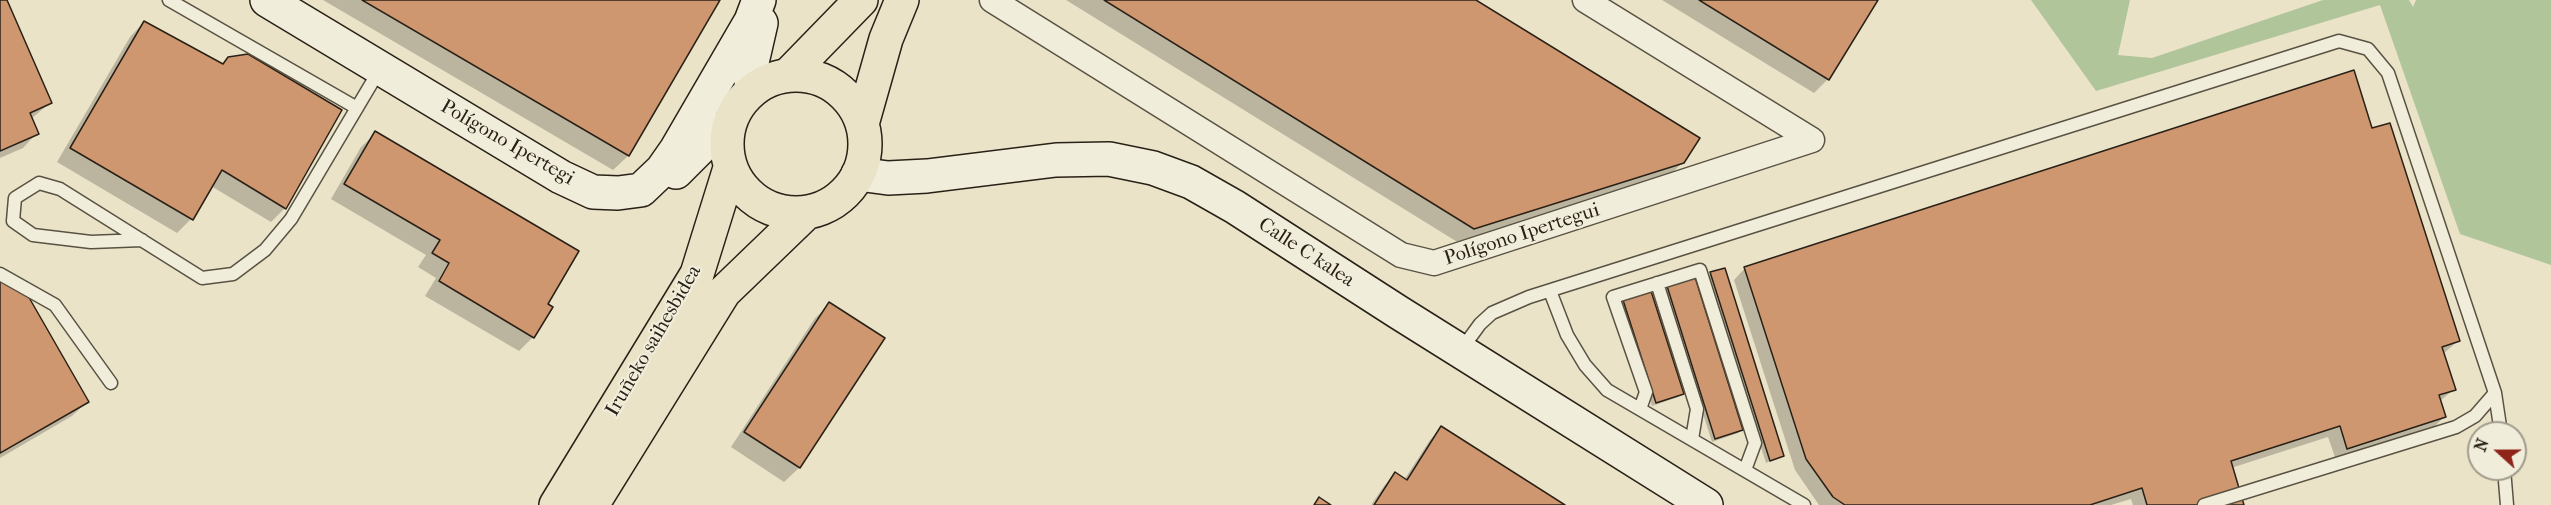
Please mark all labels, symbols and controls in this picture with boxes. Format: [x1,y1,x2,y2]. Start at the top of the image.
street label: Polígono Ipertegi [436,95,578,191]
street label: Polígono Ipertegui [1441,199,1603,271]
street label: Calle C kalea [1254,213,1358,293]
street label: Iruñeko saihesbidea [601,261,707,421]
north arrow [2467,421,2527,481]
text: N [2471,436,2493,454]

